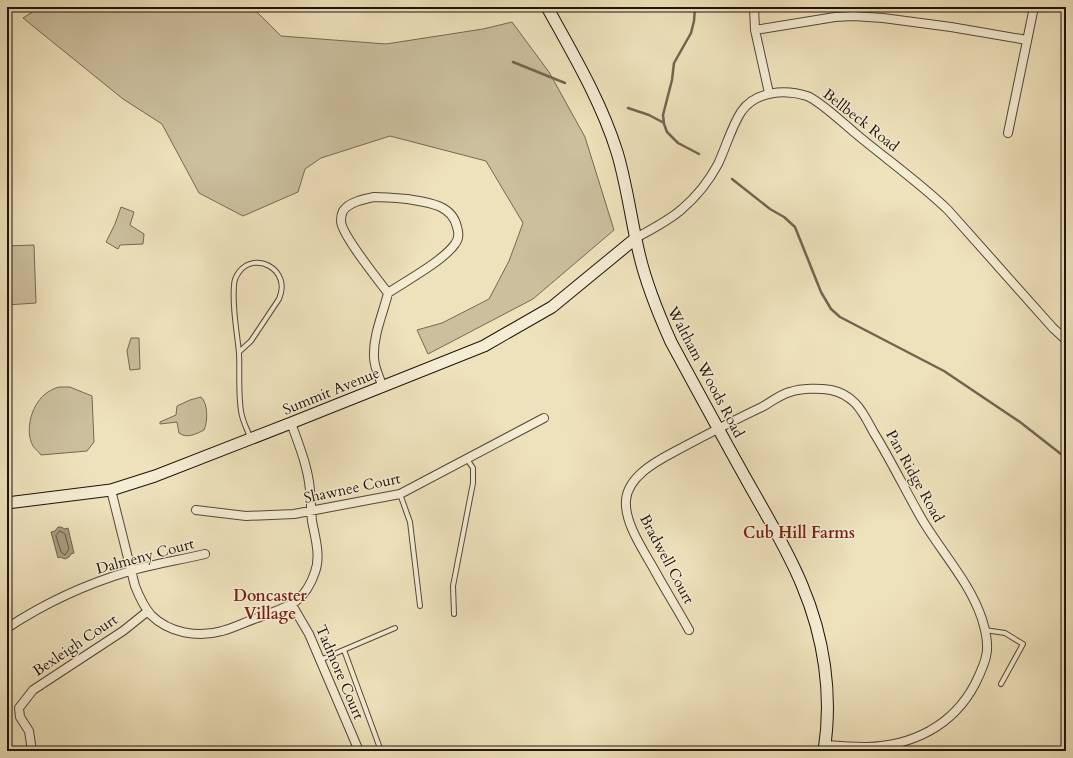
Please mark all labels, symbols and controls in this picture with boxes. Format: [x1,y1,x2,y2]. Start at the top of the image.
street label: Bellbeck Road [819,84,903,156]
street label: Waltham Woods Road [662,302,749,441]
street label: Summit Avenue [280,362,383,420]
street label: Pan Ridge Road [881,426,949,526]
street label: Shawnee Court [302,468,402,508]
street label: Bradwell Court [635,511,699,607]
district label: Cub Hill Farms [743,522,855,544]
street label: Dalmeny Court [94,533,196,579]
district label: Doncaster Village [233,585,307,625]
street label: Bexleigh Court [29,609,121,681]
street label: Tadmore Court [311,622,369,722]

